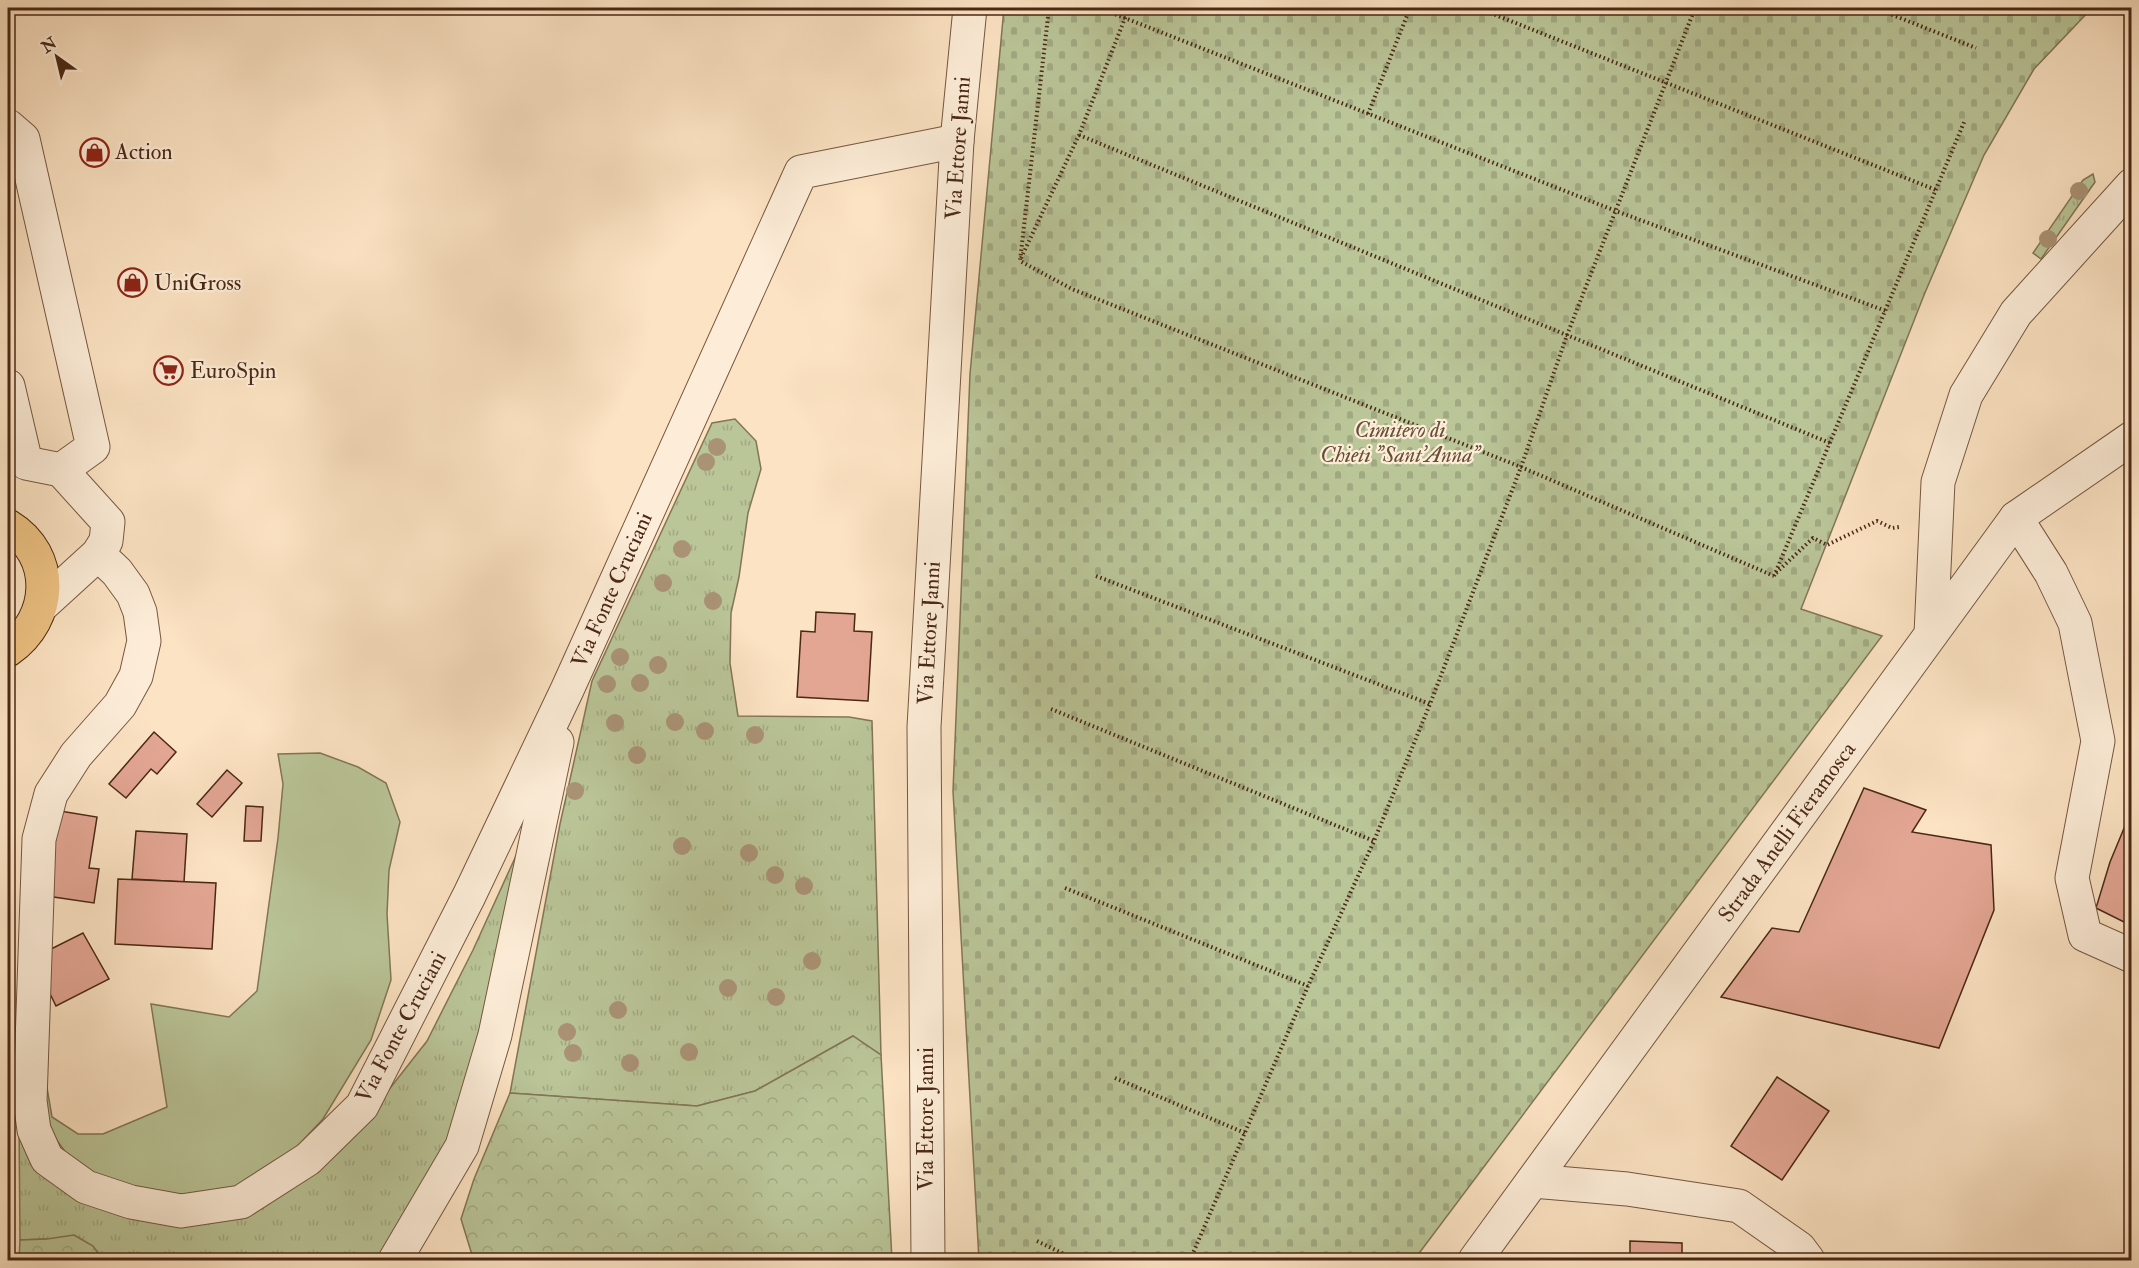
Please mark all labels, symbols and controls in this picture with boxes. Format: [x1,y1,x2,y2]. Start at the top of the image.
north arrow [27,27,87,87]
text: N [37,33,61,58]
street label: Via Ettore Janni [939,75,977,221]
shop icon: Action [78,136,110,168]
place label: Action [114,138,173,166]
shop icon: UniGross [117,267,149,299]
place label: UniGross [154,269,241,297]
supermarket icon: EuroSpin [153,355,185,387]
place label: EuroSpin [190,357,276,386]
park label: Cimitero di Chieti "Sant'Anna" [1320,416,1482,469]
street label: Via Fonte Cruciani [565,508,659,672]
street label: Via Ettore Janni [911,560,947,705]
street label: Strada Anelli Fieramosca [1712,736,1862,928]
street label: Via Fonte Cruciani [349,946,453,1108]
street label: Via Ettore Janni [912,1047,940,1191]

